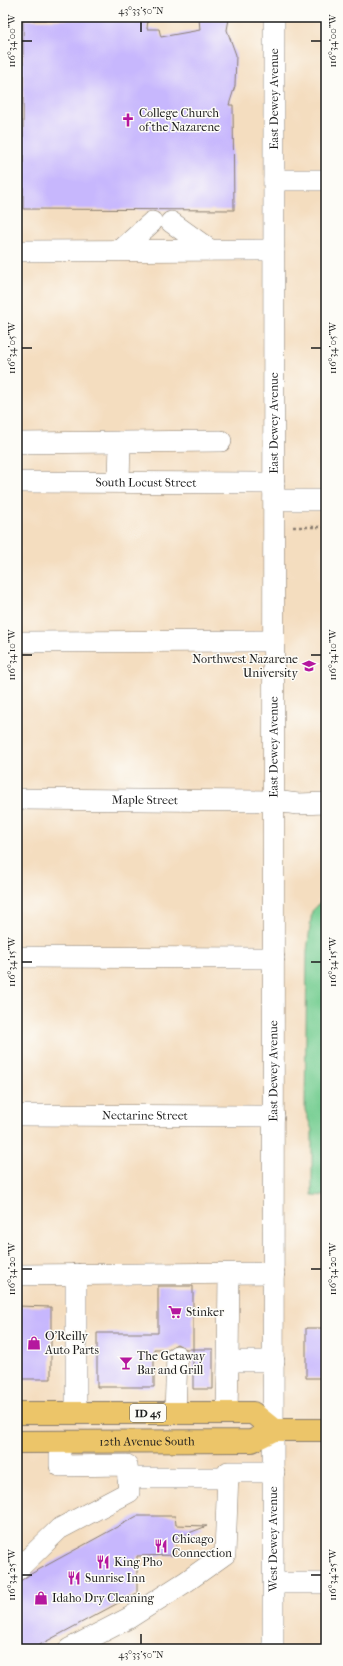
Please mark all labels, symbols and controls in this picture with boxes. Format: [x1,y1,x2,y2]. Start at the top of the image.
text: 43°33'50"N [118,5,164,17]
text: 116°34'00"W [6,13,18,68]
text: 116°34'00"W [327,13,339,68]
street label: East Dewey Avenue [267,48,281,150]
place label: College Church of the Nazarene [139,106,220,134]
church icon: College Church of the Nazarene [120,112,136,128]
text: 116°34'05"W [6,321,18,374]
text: 116°34'05"W [327,321,339,374]
street label: East Dewey Avenue [267,372,281,474]
street label: South Locust Street [95,475,197,490]
text: 116°34'10"W [6,628,18,681]
text: 116°34'10"W [327,628,339,681]
place label: Northwest Nazarene University [192,652,299,680]
school or university icon: Northwest Nazarene University [301,658,317,674]
street label: East Dewey Avenue [267,696,281,798]
street label: Maple Street [112,793,179,807]
text: 116°34'15"W [6,936,18,987]
text: 116°34'15"W [327,936,339,987]
street label: East Dewey Avenue [266,1020,280,1122]
street label: Nectarine Street [102,1108,189,1123]
text: 116°34'20"W [6,1241,18,1295]
text: 116°34'20"W [327,1241,339,1295]
supermarket icon: Stinker [167,1304,183,1320]
place label: Stinker [186,1305,225,1319]
place label: O'Reilly Auto Parts [44,1329,99,1357]
shop icon: O'Reilly Auto Parts [26,1335,42,1351]
place label: The Getaway Bar and Grill [137,1349,206,1377]
bar icon: The Getaway Bar and Grill [118,1355,134,1371]
road number: ID 45 [130,1404,166,1422]
street label: 12th Avenue South [99,1434,195,1449]
street label: West Dewey Avenue [266,1486,280,1593]
place label: Chicago Connection [172,1532,232,1560]
restaurant icon: Chicago Connection [153,1538,169,1554]
text: 116°34'25"W [6,1548,18,1601]
text: 116°34'25"W [327,1548,339,1601]
restaurant icon: King Pho [95,1554,111,1570]
place label: King Pho [114,1555,162,1569]
restaurant icon: Sunrise Inn [66,1570,82,1586]
place label: Sunrise Inn [85,1571,145,1585]
shop icon: Idaho Dry Cleaning [33,1590,49,1606]
place label: Idaho Dry Cleaning [52,1591,154,1605]
text: 43°33'50"N [118,1649,164,1661]

